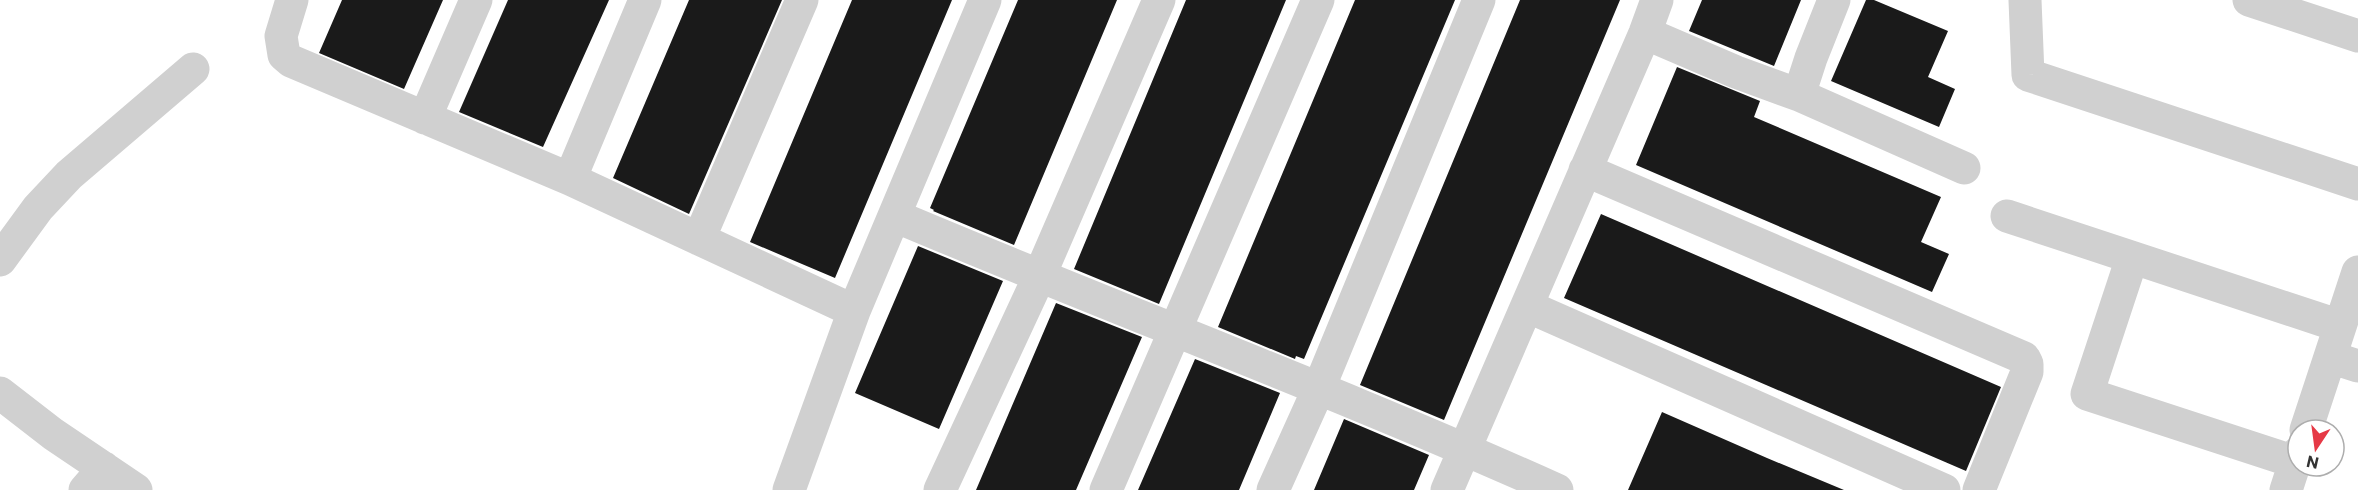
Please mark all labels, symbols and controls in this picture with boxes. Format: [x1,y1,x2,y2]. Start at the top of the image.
north arrow [2286,418,2346,478]
text: N [2305,452,2320,474]

